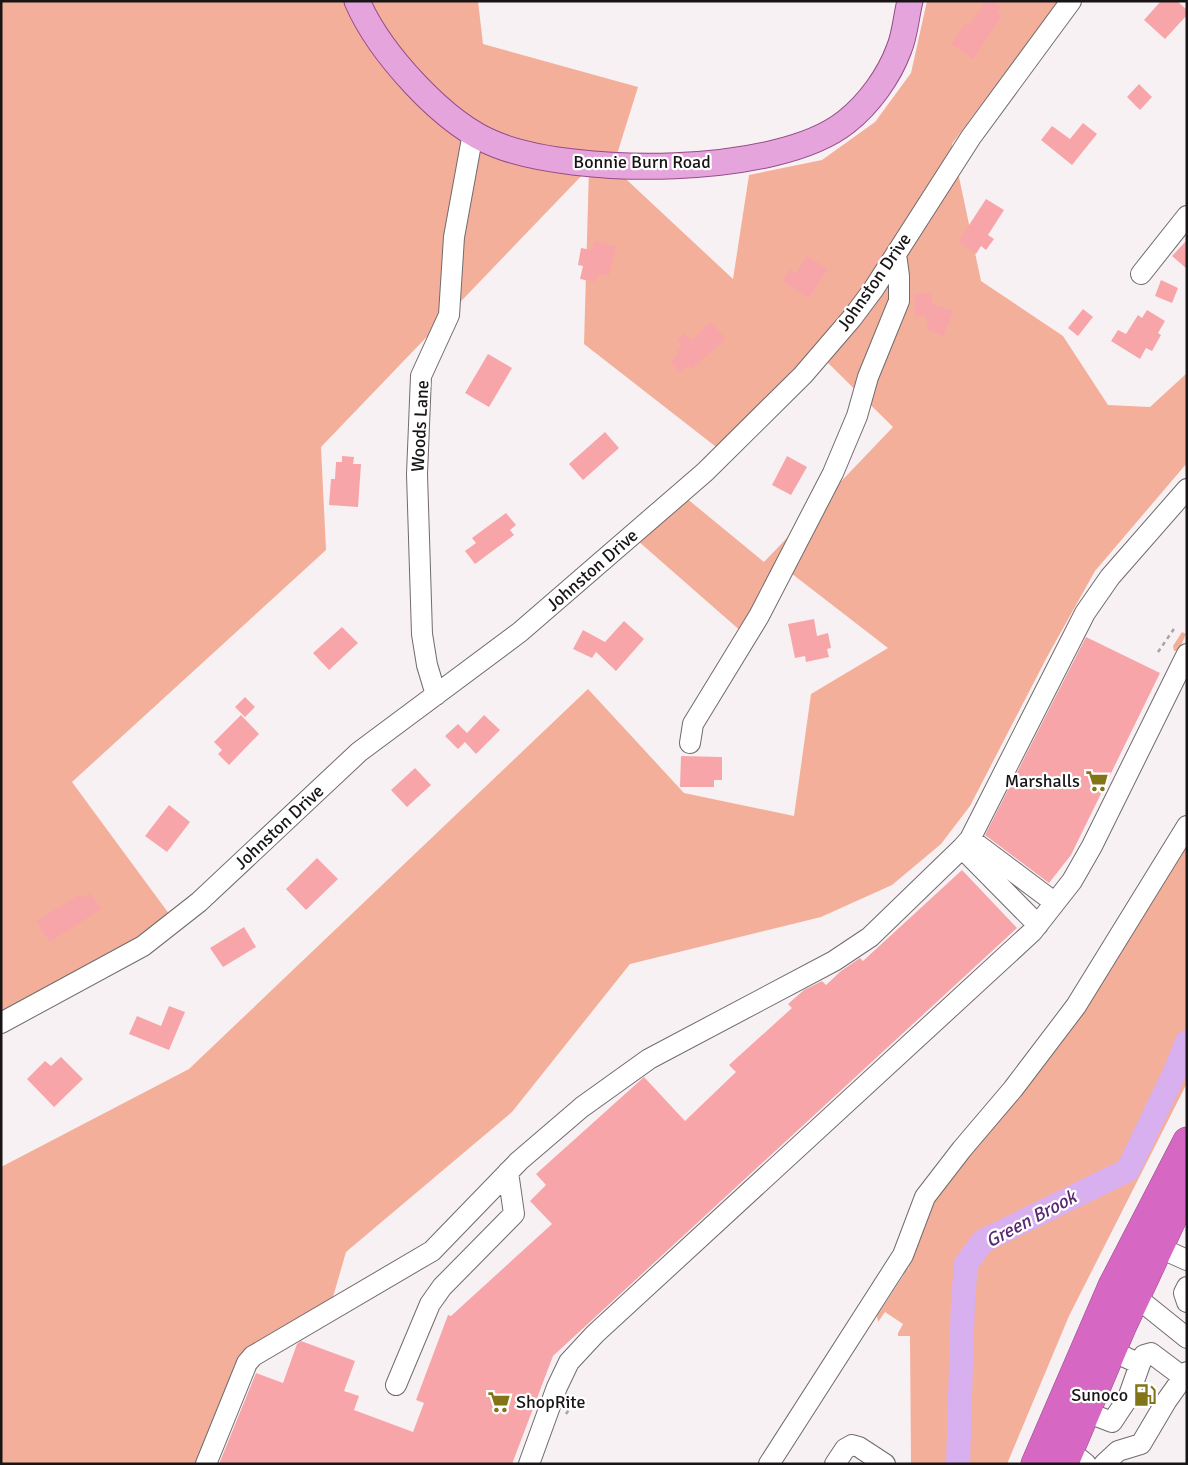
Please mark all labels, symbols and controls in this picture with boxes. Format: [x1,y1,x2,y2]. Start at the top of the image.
street label: Bonnie Burn Road [573,151,711,173]
street label: Johnston Drive [832,229,916,335]
street label: Woods Lane [407,380,433,472]
street label: Johnston Drive [542,524,642,616]
supermarket icon: Marshalls [1084,768,1110,794]
place label: Marshalls [1005,770,1080,792]
street label: Johnston Drive [230,780,328,874]
water label: Green Brook [981,1184,1082,1253]
fuel station icon: Sunoco [1132,1382,1158,1408]
place label: Sunoco [1071,1384,1128,1406]
supermarket icon: ShopRite [486,1389,512,1415]
place label: ShopRite [516,1391,585,1413]

